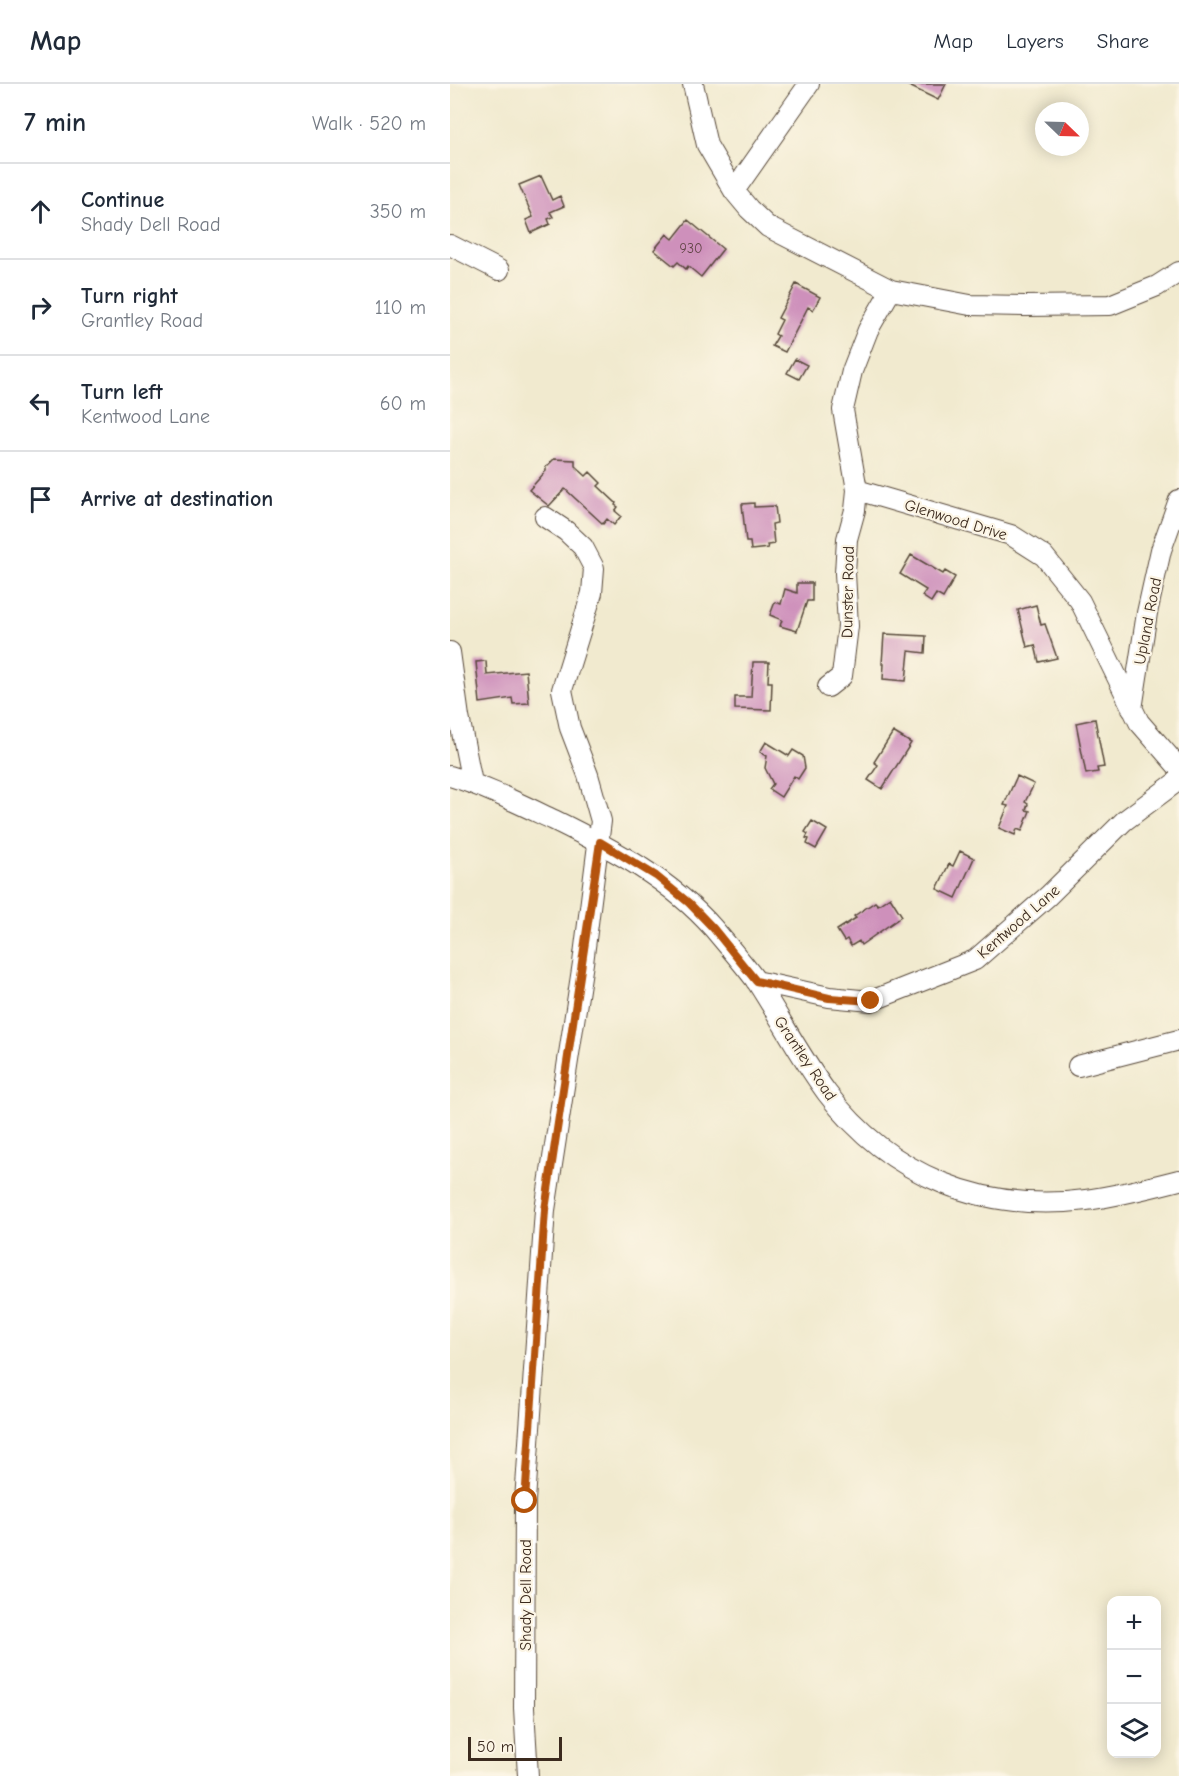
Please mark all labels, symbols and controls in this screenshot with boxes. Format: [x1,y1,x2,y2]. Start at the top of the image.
text: Map [30,25,81,57]
text: Map [934,29,973,53]
text: Layers [1006,29,1064,53]
text: Share [1097,29,1149,53]
north arrow [1035,102,1089,156]
text: 7 min [24,108,86,138]
text: Walk · 520 m [312,112,426,135]
text: Continue [81,187,164,213]
icon: ahead [24,195,57,228]
text: 350 m [370,200,426,223]
text: Shady Dell Road [81,213,221,236]
house number: 930 [679,240,703,257]
text: Turn right [81,283,178,309]
icon: right [24,291,57,324]
text: 110 m [375,296,426,319]
text: Grantley Road [81,309,203,332]
text: Turn left [81,379,163,405]
icon: left [24,387,57,420]
text: 60 m [380,392,426,415]
text: Kentwood Lane [81,405,210,428]
icon: arrive [24,483,57,516]
text: Arrive at destination [81,486,273,512]
street label: Glenwood Drive [902,496,1009,544]
street label: Dunster Road [838,546,858,638]
street label: Upland Road [1131,576,1165,666]
street label: Kentwood Lane [974,881,1064,962]
route end [857,987,883,1013]
street label: Grantley Road [770,1013,840,1104]
route start [511,1487,537,1513]
street label: Shady Dell Road [517,1539,535,1651]
map controls [1107,1596,1161,1758]
button: + [1107,1596,1161,1650]
button: − [1107,1650,1161,1704]
button: layers [1107,1704,1161,1758]
scale bar [468,1734,562,1762]
text: 50 m [477,1738,514,1756]

